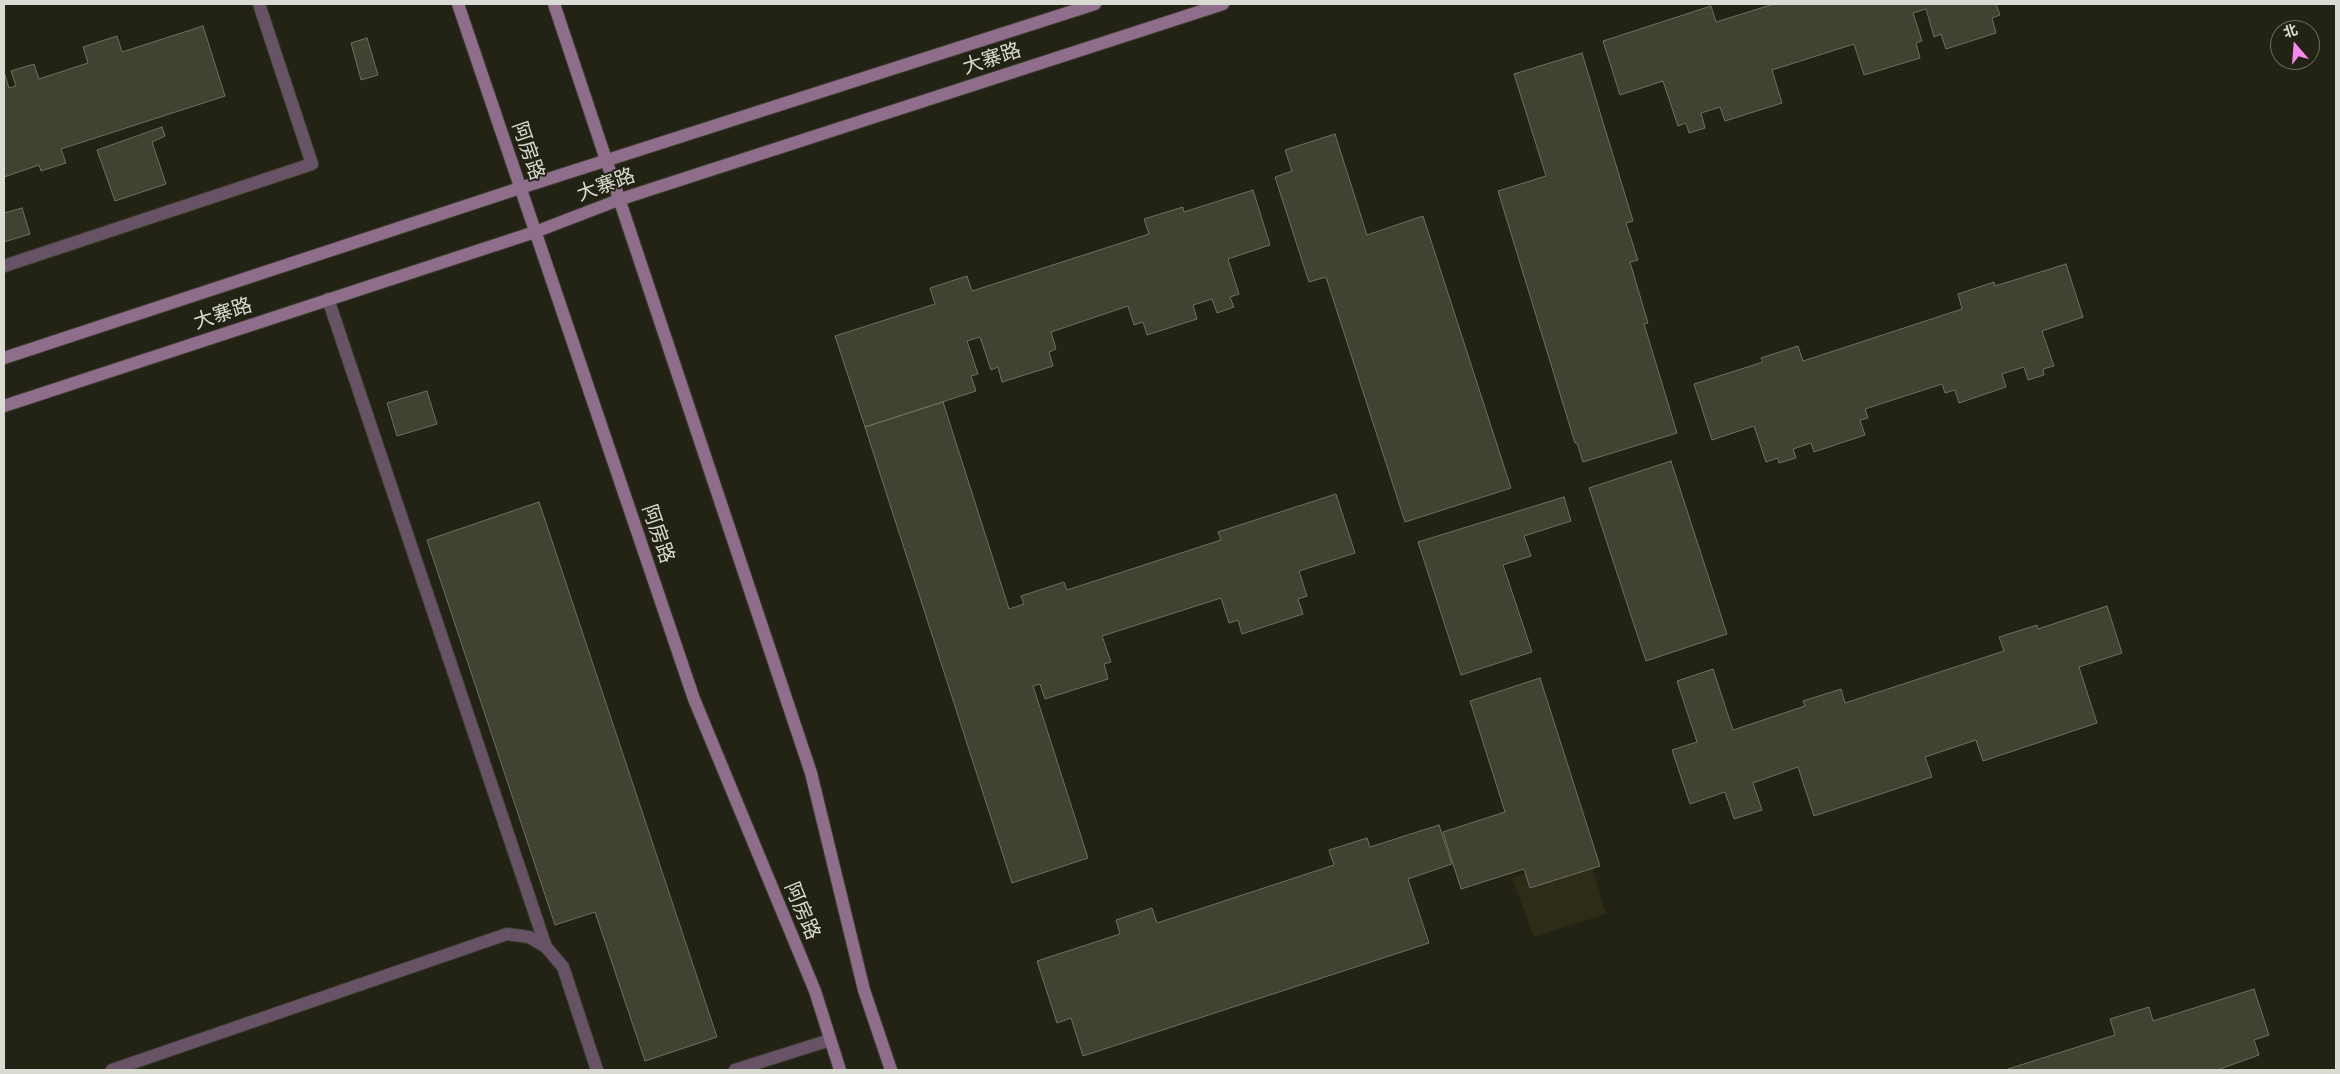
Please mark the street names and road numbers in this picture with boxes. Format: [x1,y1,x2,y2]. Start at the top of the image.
street label: 大寨路 [960,38,1024,80]
street label: 阿房路 [507,119,549,183]
street label: 大寨路 [574,163,638,207]
street label: 大寨路 [191,293,255,335]
street label: 阿房路 [637,502,679,566]
street label: 阿房路 [779,879,825,943]

